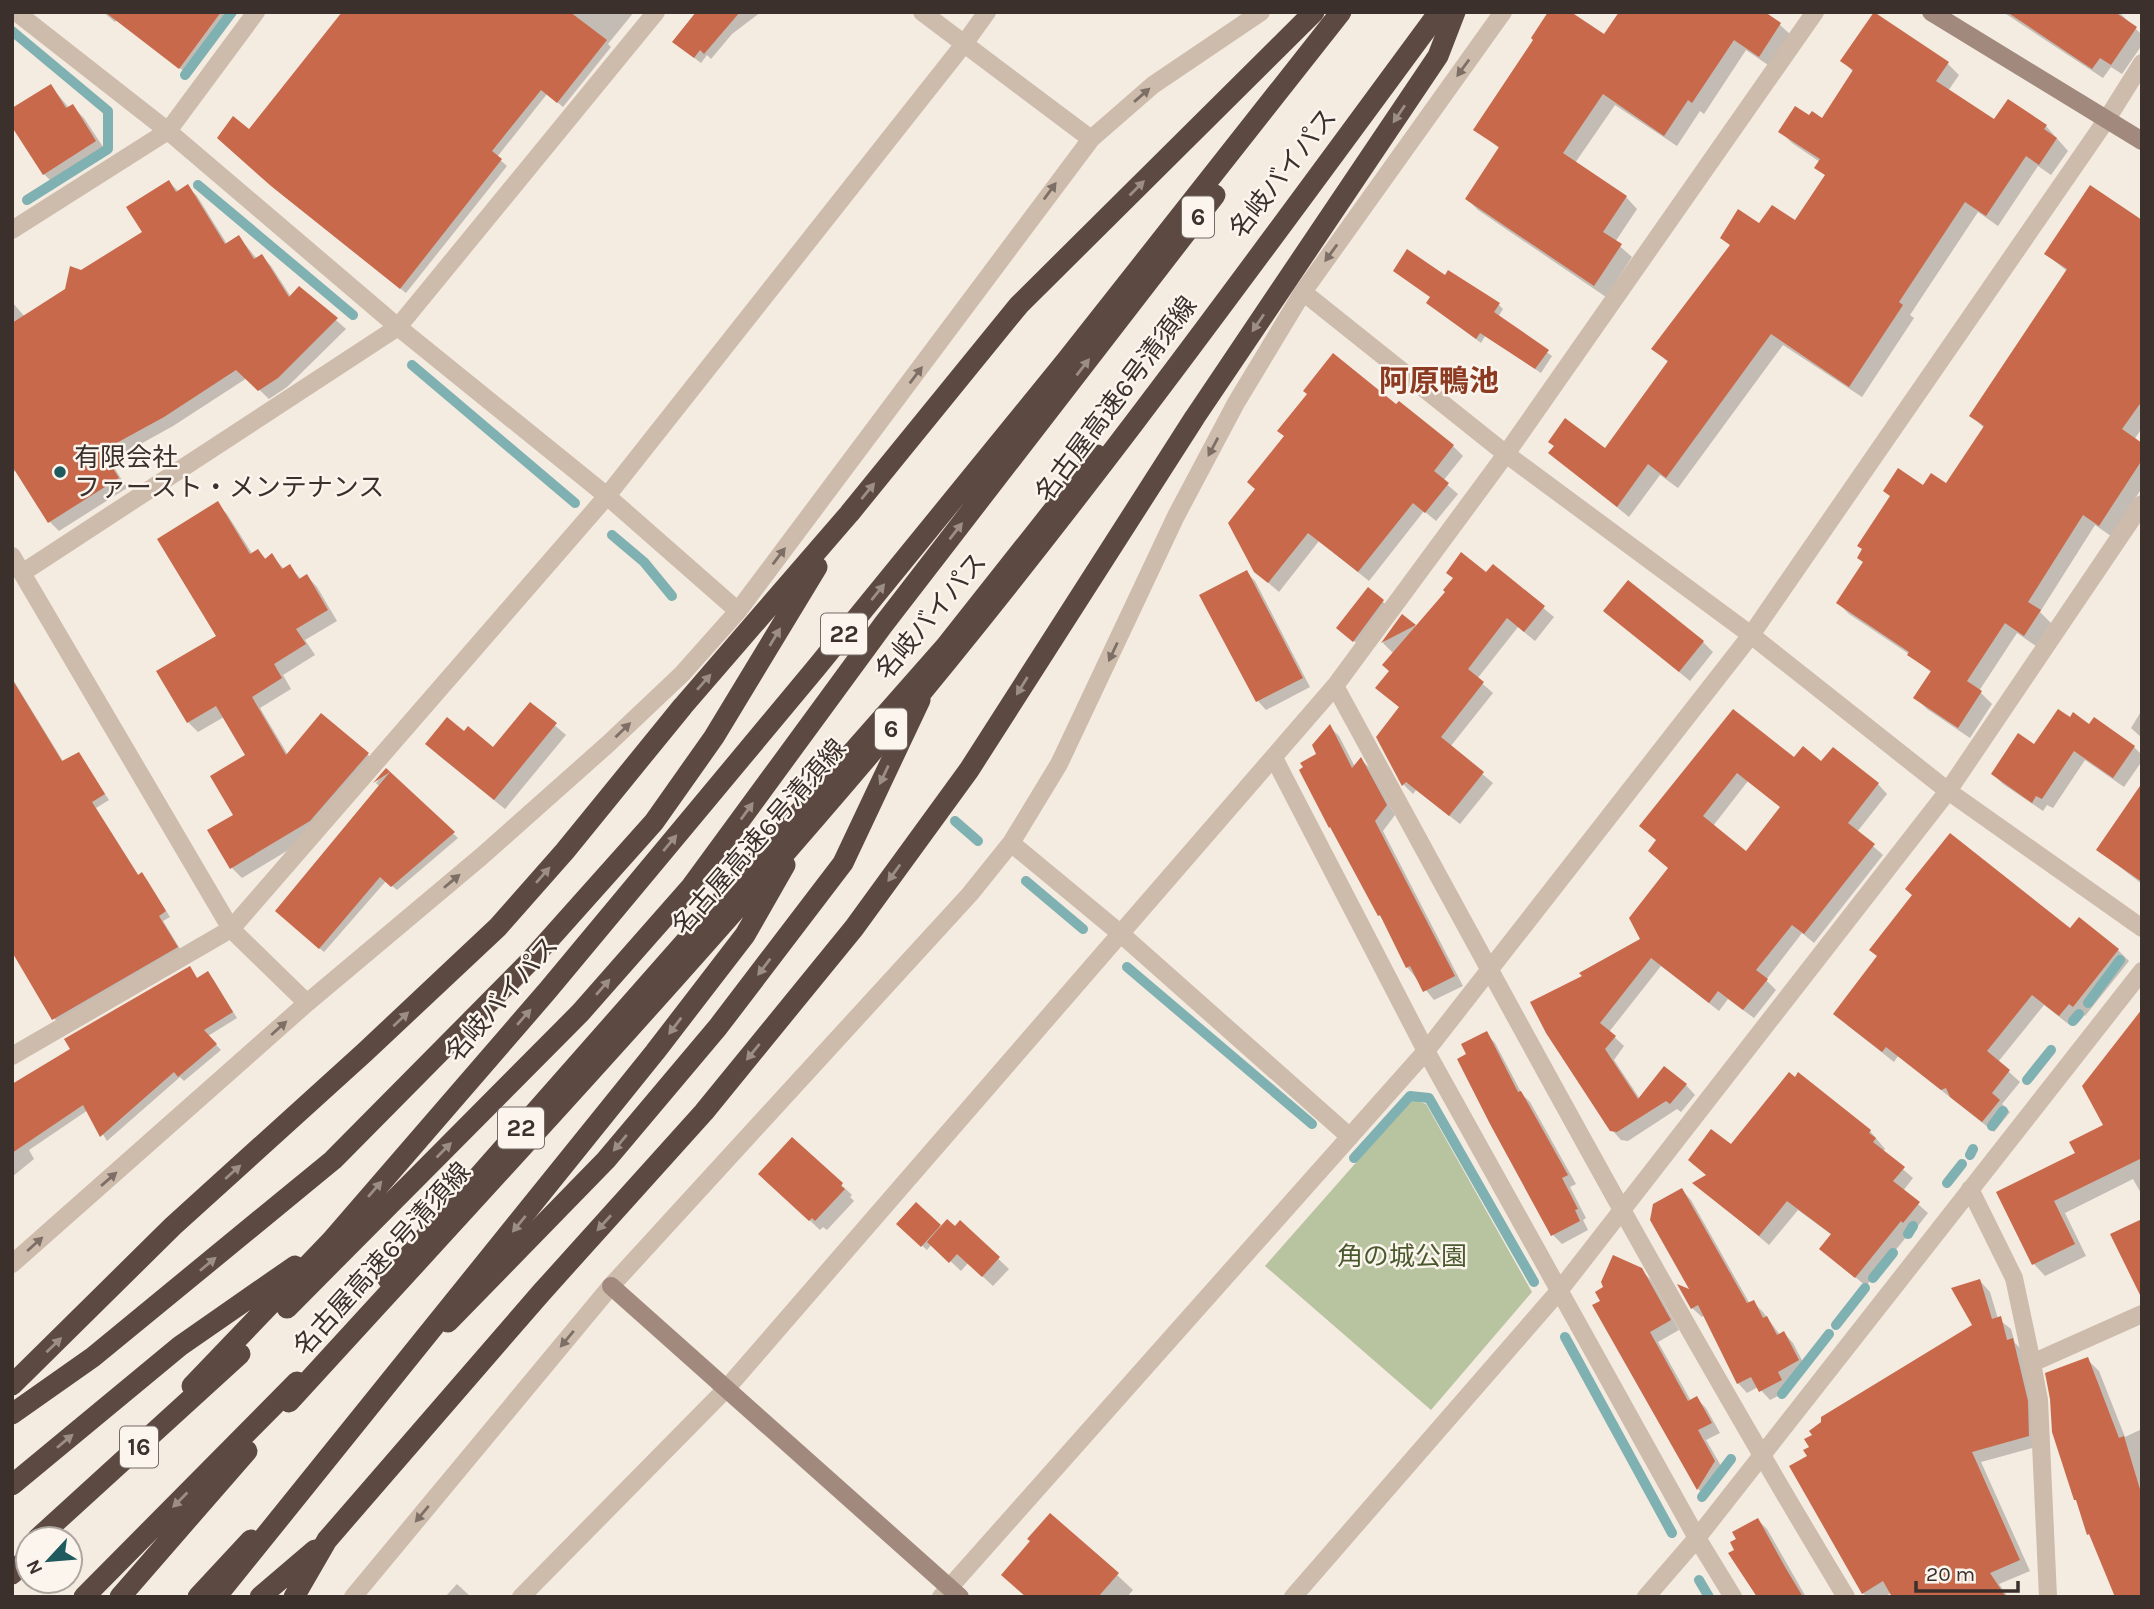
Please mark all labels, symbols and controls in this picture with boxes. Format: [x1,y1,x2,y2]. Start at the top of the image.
one-way arrow [1456,59,1470,77]
one-way arrow [1133,87,1151,103]
street label: 名岐バイパス [1223,102,1343,244]
one-way arrow [1392,105,1406,123]
one-way arrow [1129,179,1146,196]
one-way arrow [1043,182,1057,200]
road number: 6 [1182,196,1214,238]
one-way arrow [1324,244,1338,262]
street label: 名古屋高速6号清須線 [1029,290,1203,508]
one-way arrow [1252,314,1265,333]
one-way arrow [1075,358,1089,376]
district label: 阿原鴨池 [1379,363,1499,399]
one-way arrow [908,366,923,384]
one-way arrow [1207,437,1218,457]
place label: 有限会社 ファースト・メンテナンス [74,442,384,503]
marker: 有限会社 ファースト・メンテナンス [52,464,68,480]
one-way arrow [861,482,876,500]
one-way arrow [949,522,964,540]
street label: 名岐バイパス [869,546,993,686]
one-way arrow [771,547,785,565]
one-way arrow [870,584,885,601]
road number: 22 [821,614,867,654]
one-way arrow [768,627,781,646]
one-way arrow [1107,642,1119,662]
one-way arrow [696,673,711,690]
one-way arrow [1016,676,1029,695]
road number: 6 [875,708,907,750]
one-way arrow [614,723,631,739]
street label: 名古屋高速6号清須線 [666,733,852,941]
one-way arrow [879,765,890,785]
one-way arrow [740,802,754,820]
one-way arrow [663,834,678,852]
one-way arrow [887,864,901,882]
one-way arrow [535,867,550,884]
one-way arrow [444,874,461,889]
street label: 名岐バイパス [439,930,565,1068]
one-way arrow [757,958,771,976]
one-way arrow [595,978,611,996]
one-way arrow [516,1009,531,1026]
one-way arrow [392,1011,409,1027]
one-way arrow [668,1017,683,1035]
one-way arrow [270,1020,288,1036]
one-way arrow [746,1043,761,1060]
road number: 22 [498,1108,544,1148]
one-way arrow [612,1134,628,1152]
one-way arrow [435,1142,452,1158]
street label: 名古屋高速6号清須線 [287,1156,477,1362]
one-way arrow [224,1165,241,1180]
one-way arrow [100,1171,118,1187]
one-way arrow [367,1181,382,1198]
one-way arrow [511,1214,526,1232]
one-way arrow [597,1215,612,1232]
one-way arrow [26,1236,44,1252]
park label: 角の城公園 [1337,1241,1467,1272]
one-way arrow [198,1256,216,1271]
one-way arrow [560,1329,575,1347]
one-way arrow [45,1337,62,1353]
road number: 16 [120,1427,158,1468]
one-way arrow [56,1434,74,1449]
one-way arrow [171,1492,188,1509]
one-way arrow [415,1505,430,1522]
north arrow [14,1525,84,1595]
scale bar [1916,1550,2018,1594]
text: N [22,1556,47,1578]
text: 20 m [1926,1562,1975,1586]

